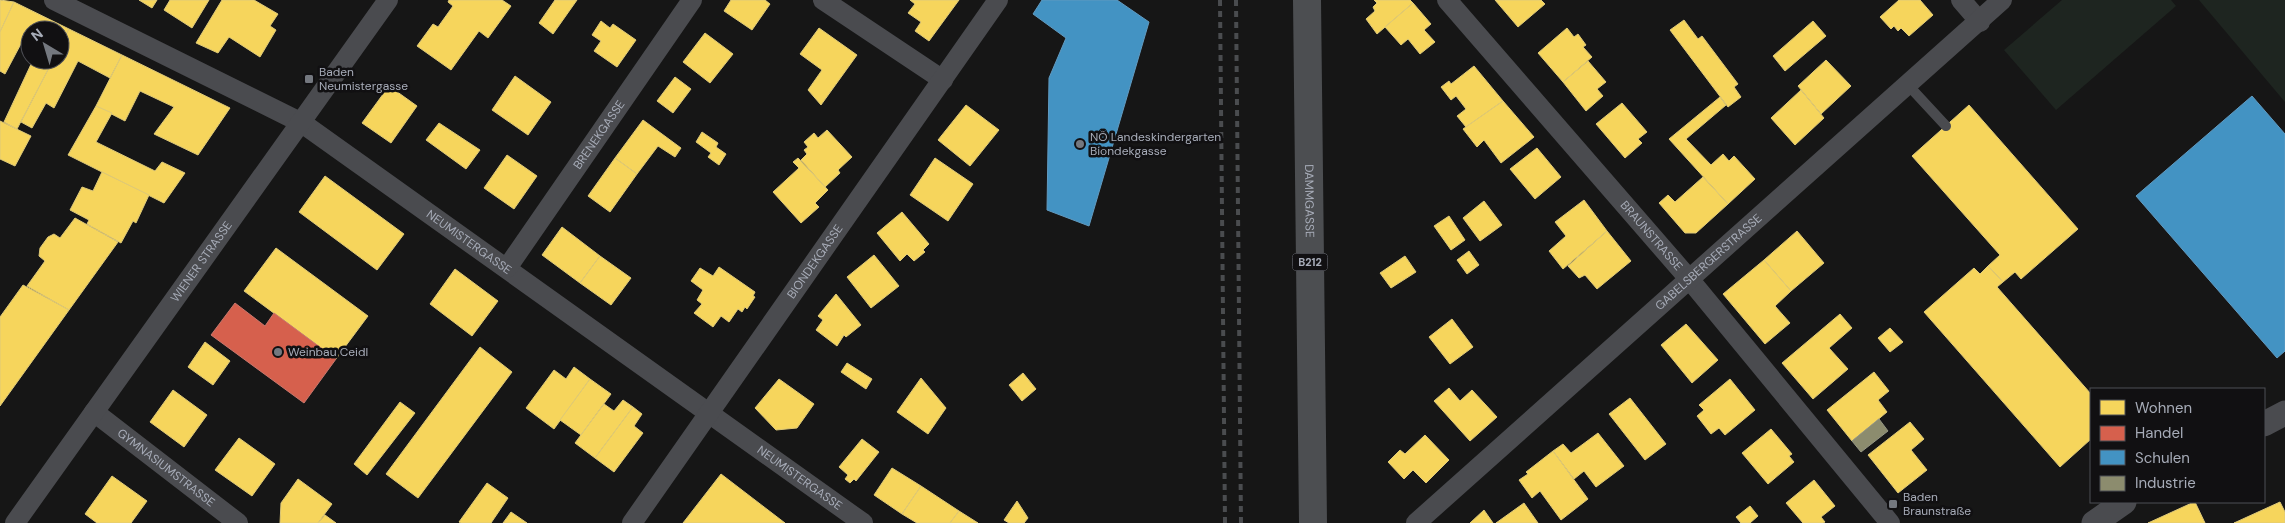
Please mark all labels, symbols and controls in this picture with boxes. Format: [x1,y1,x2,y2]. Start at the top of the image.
north arrow [20,20,70,70]
text: N [27,25,47,45]
place label: Baden Neumistergasse [319,64,408,94]
marker: Baden Neumistergasse [303,73,315,85]
street label: BRENEKGASSE [570,97,629,172]
place label: NÖ Landeskindergarten Biondekgasse [1090,129,1221,159]
marker: NÖ Landeskindergarten Biondekgasse [1074,138,1086,150]
street label: DAMMGASSE [1301,164,1318,238]
street label: BRAUNSTRASSE [1617,197,1686,274]
street label: NEUMISTERGASSE [423,206,515,278]
street label: GABELSBERGERSTRASSE [1652,210,1765,314]
street label: WIENER STRASSE [167,218,236,305]
street label: BIONDEKGASSE [783,221,847,302]
road number: B212 [1292,253,1328,270]
place label: Weinbau Ceidl [288,344,368,360]
marker: Weinbau Ceidl [272,346,284,358]
legend [2090,388,2265,503]
text: Wohnen [2135,398,2192,418]
text: Handel [2135,423,2183,443]
street label: GYMNASIUMSTRASSE [114,425,218,510]
street label: NEUMISTERGASSE [754,442,846,514]
text: Schulen [2135,448,2190,468]
text: Industrie [2135,473,2196,493]
place label: Baden Braunstraße [1903,489,1971,519]
marker: Baden Braunstraße [1887,498,1899,510]

